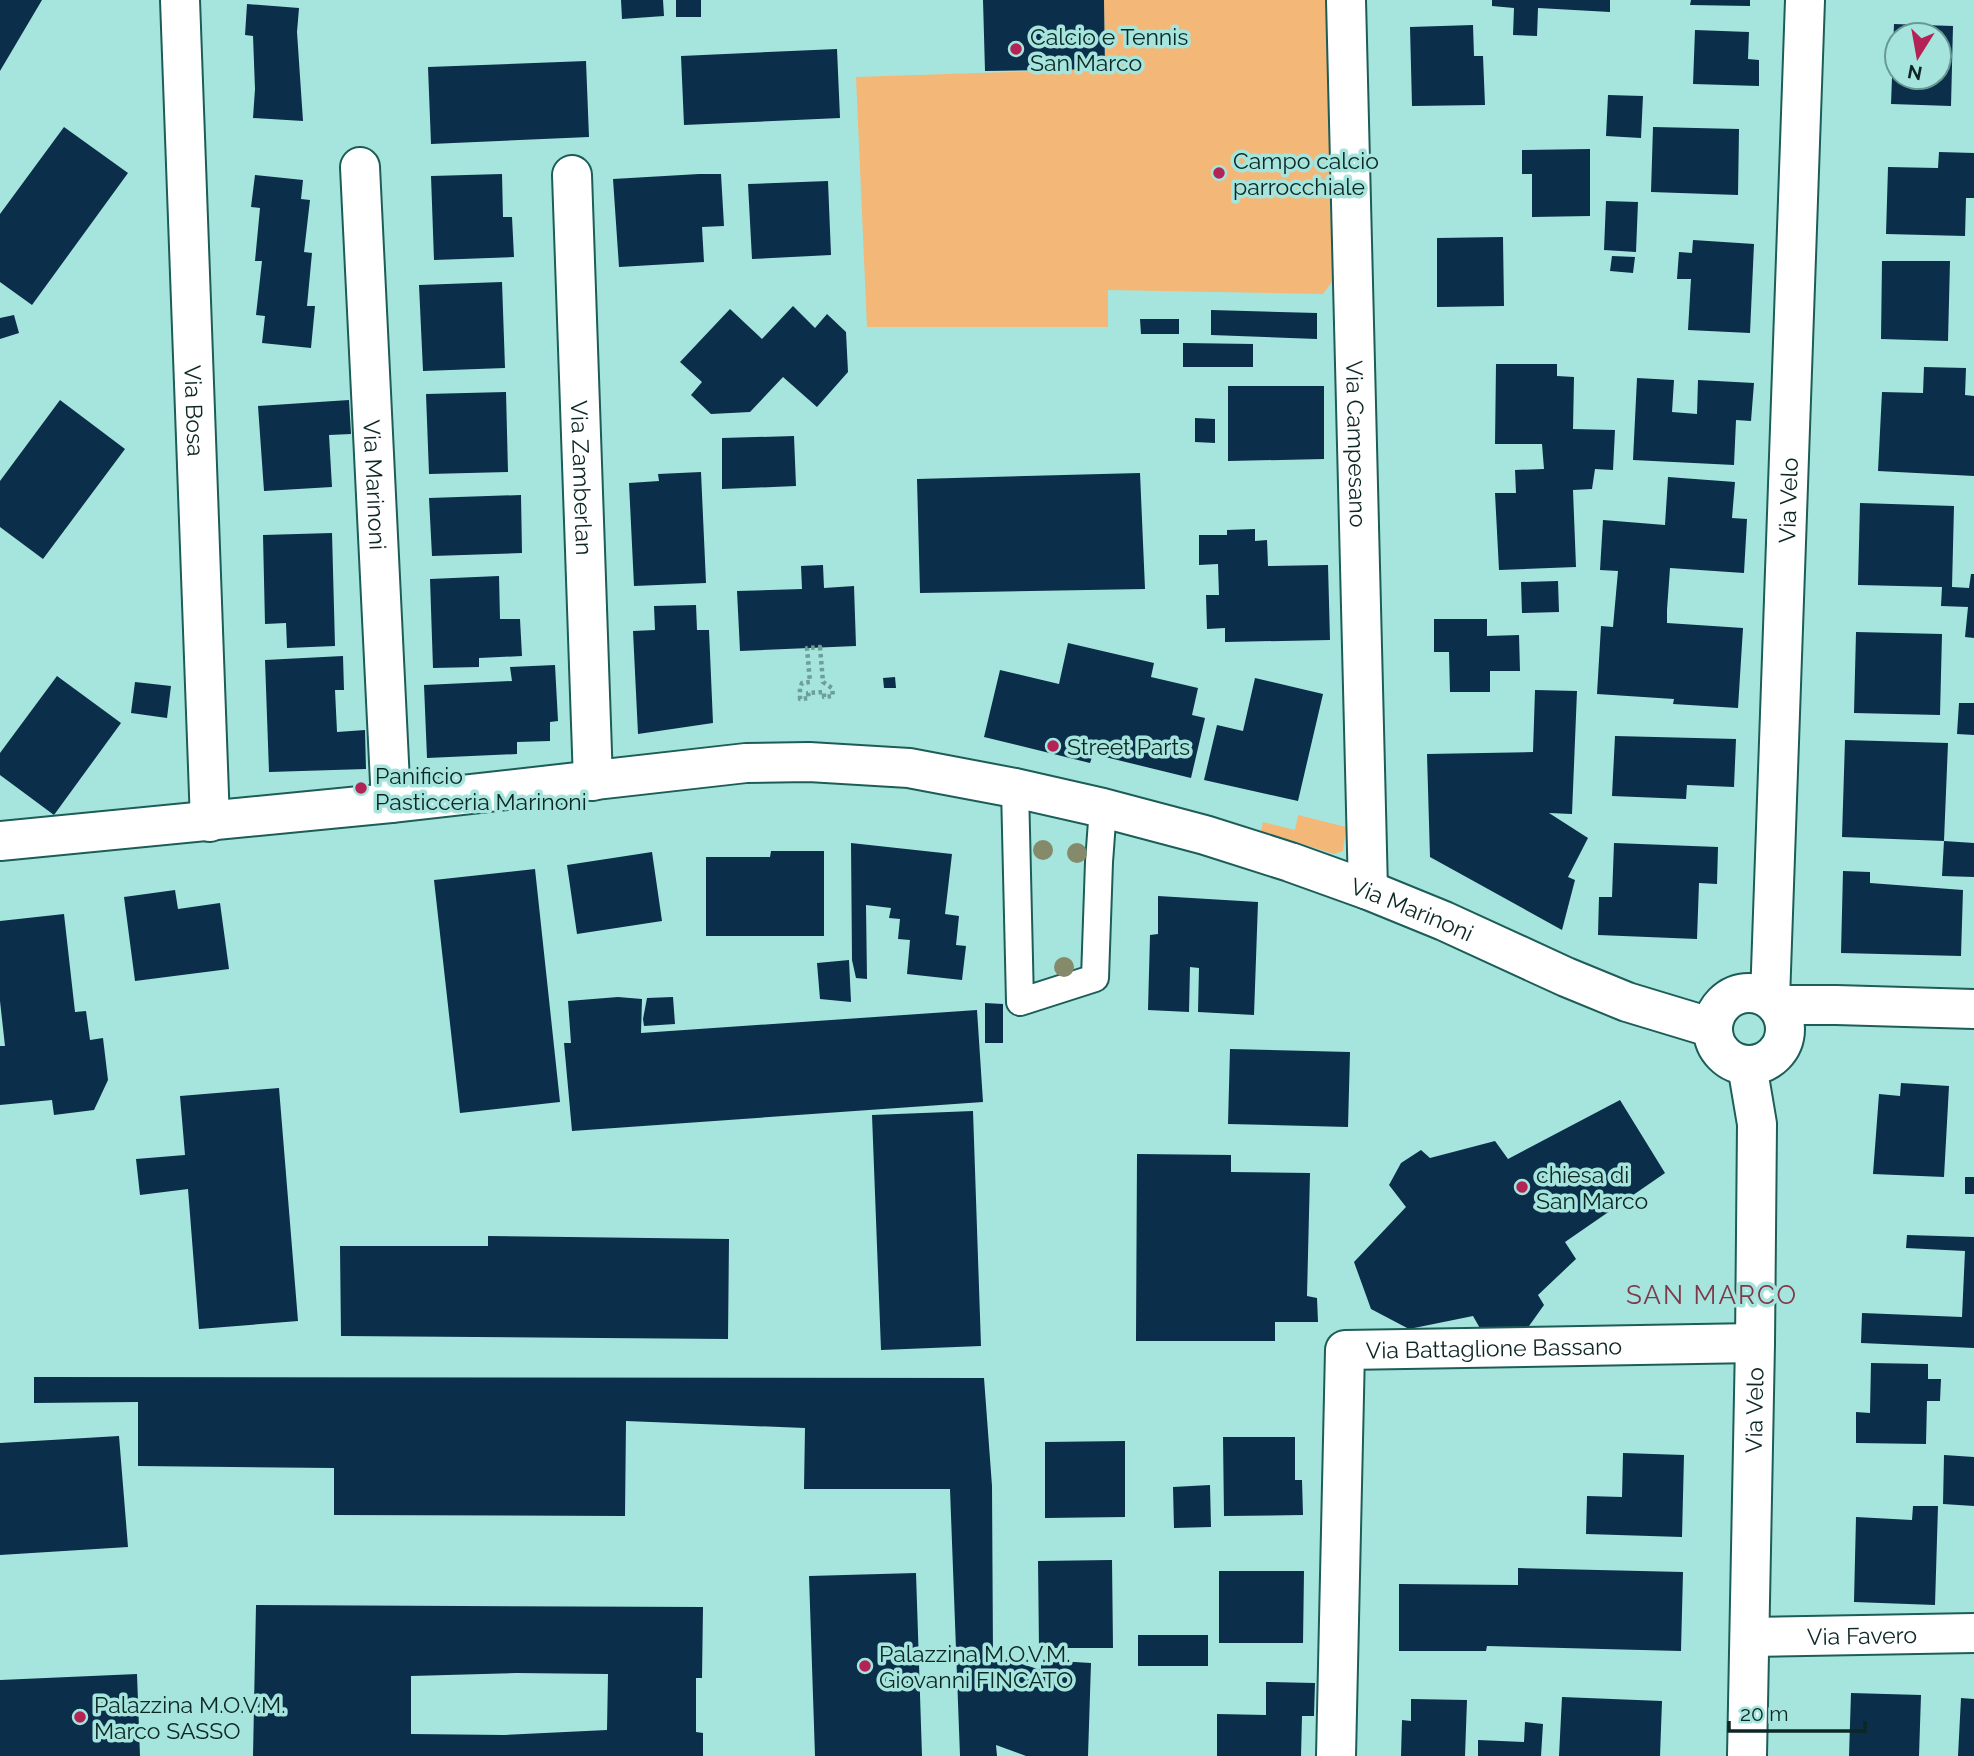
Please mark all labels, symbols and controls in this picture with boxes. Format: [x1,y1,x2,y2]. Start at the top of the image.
north arrow [1883,21,1953,91]
place label: Calcio e Tennis San Marco [1030,23,1188,76]
marker: Calcio e Tennis San Marco [1008,41,1024,57]
text: N [1906,61,1924,85]
place label: Campo calcio parrocchiale [1233,147,1379,200]
marker: Campo calcio parrocchiale [1211,165,1227,181]
street label: Via Campesano [1341,360,1373,528]
street label: Via Bosa [180,364,210,457]
street label: Via Zamberlan [566,400,599,556]
street label: Via Marinoni [359,419,392,550]
street label: Via Velo [1772,457,1802,544]
place label: Street Parts [1067,733,1190,760]
marker: Street Parts [1045,738,1061,754]
place label: Panificio Pasticceria Marinoni [375,762,587,815]
marker: Panificio Pasticceria Marinoni [353,780,369,796]
street label: Via Marinoni [1347,872,1478,946]
place label: chiesa di San Marco [1536,1161,1648,1214]
marker: chiesa di San Marco [1514,1179,1530,1195]
district label: SAN MARCO [1626,1280,1798,1310]
street label: Via Battaglione Bassano [1365,1332,1622,1363]
street label: Via Velo [1739,1367,1768,1453]
street label: Via Favero [1807,1621,1917,1649]
place label: Palazzina M.O.V.M. Giovanni FINCATO [879,1640,1073,1693]
marker: Palazzina M.O.V.M. Giovanni FINCATO [857,1658,873,1674]
scale bar [1729,1690,1866,1734]
place label: Palazzina M.O.V.M. Marco SASSO [94,1691,286,1744]
text: 20 m [1740,1701,1788,1726]
marker: Palazzina M.O.V.M. Marco SASSO [72,1709,88,1725]

